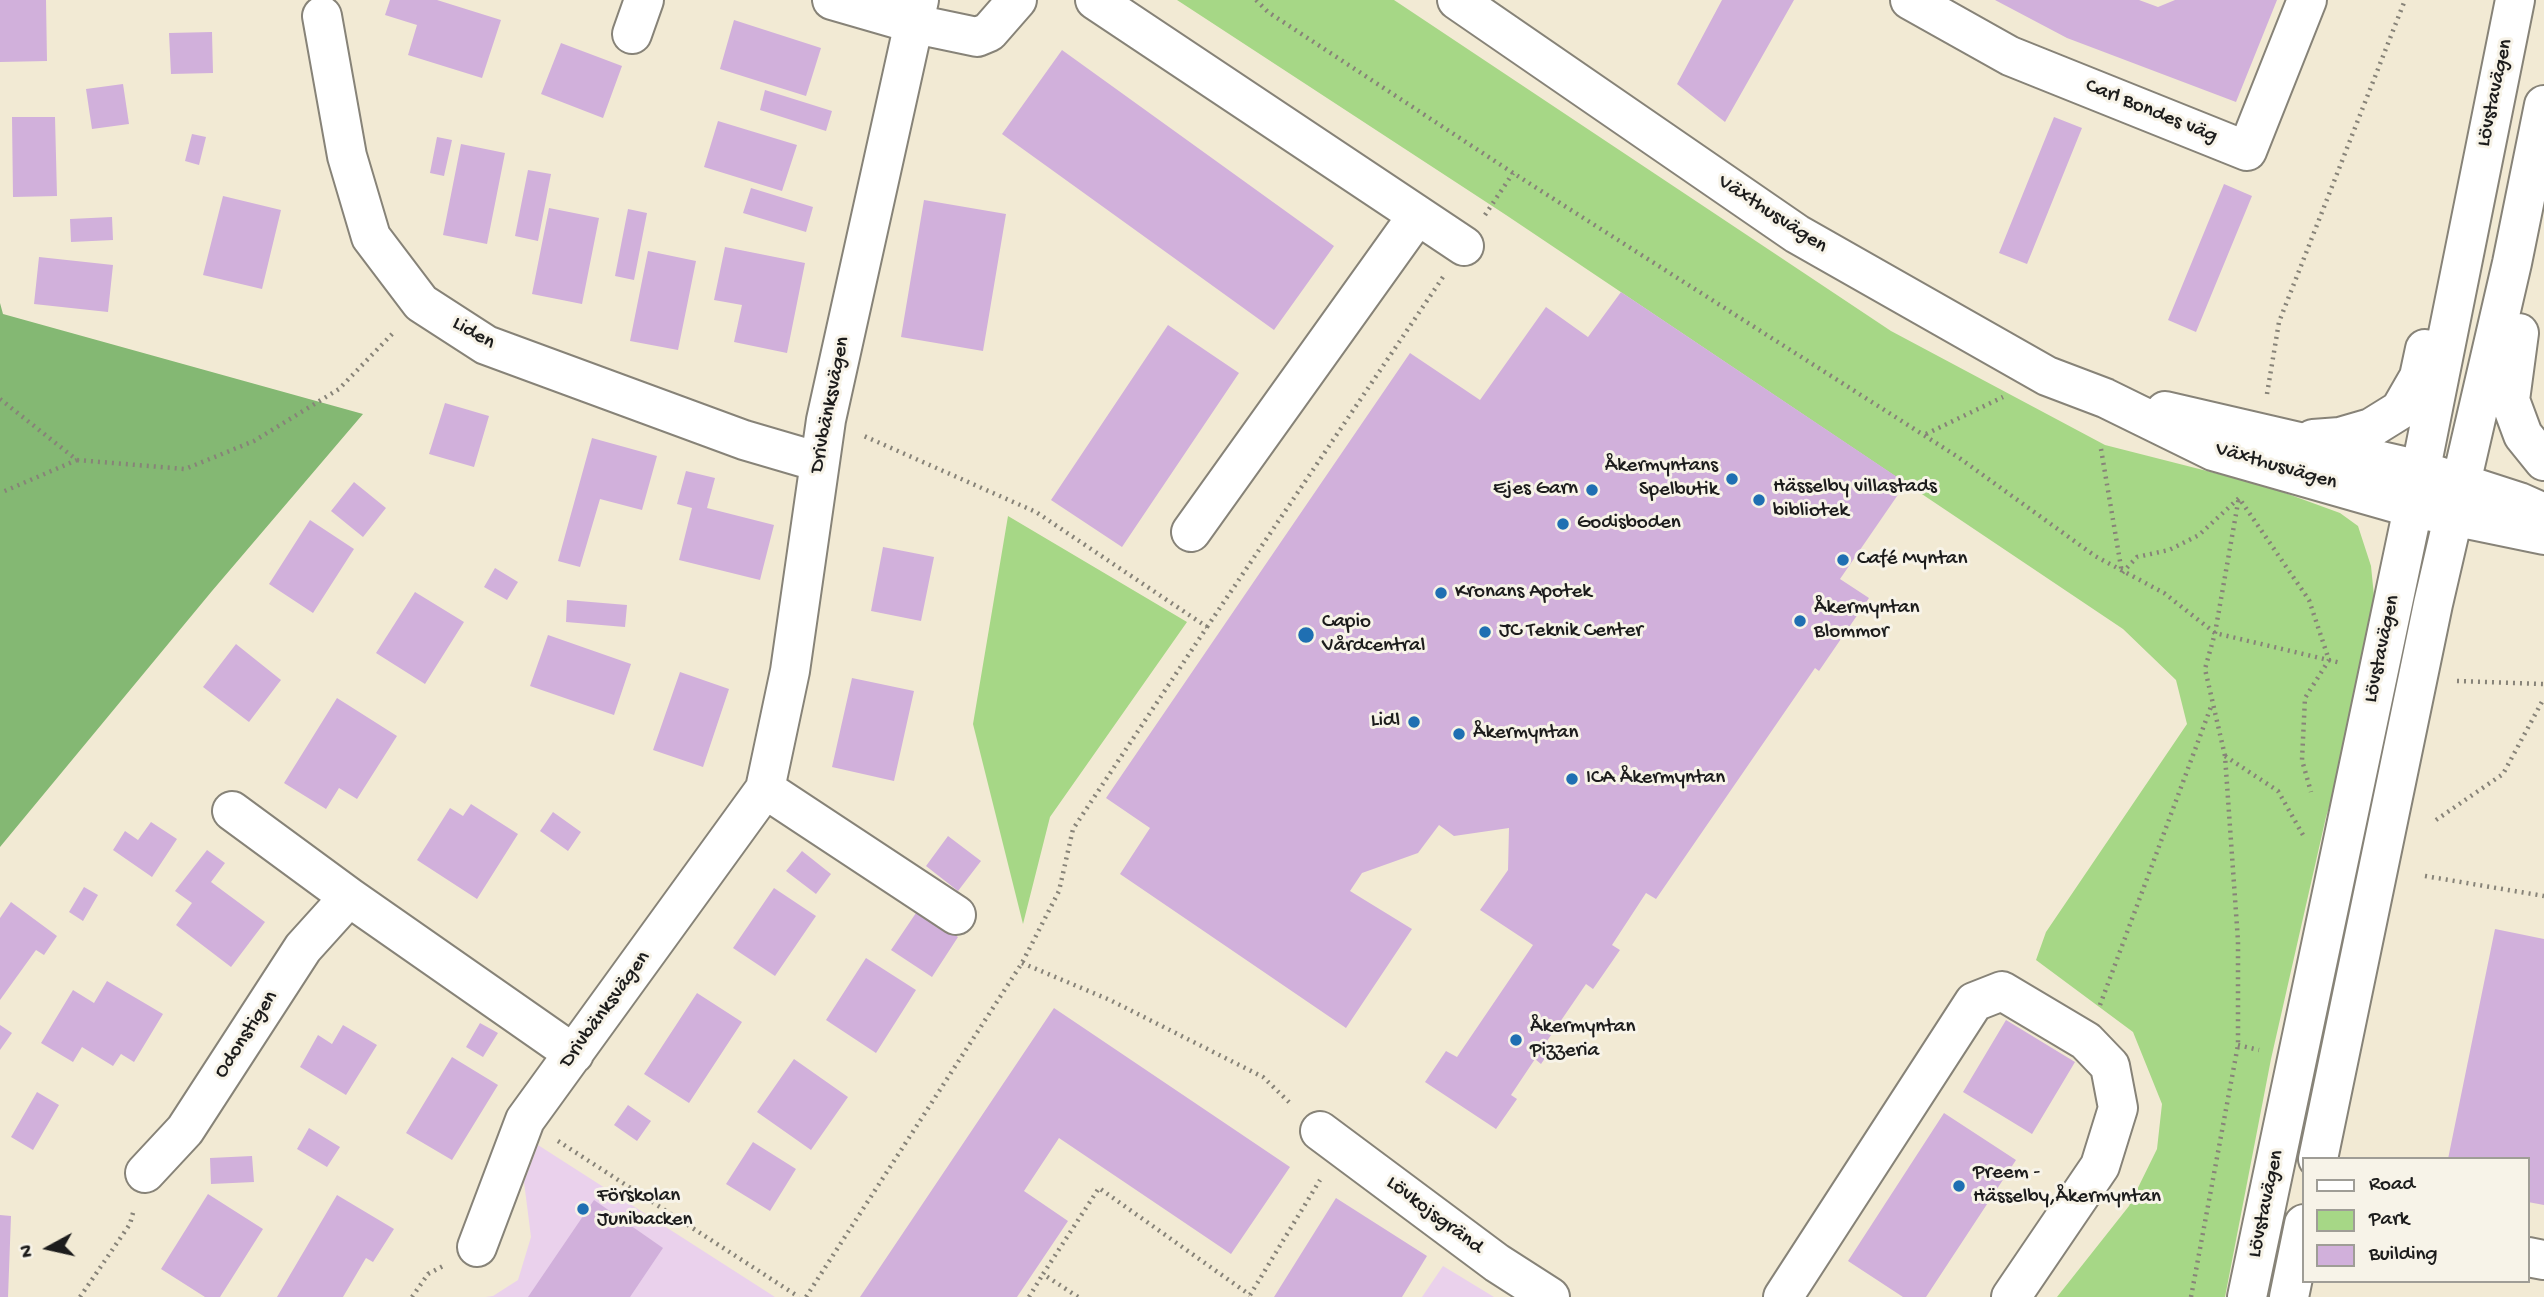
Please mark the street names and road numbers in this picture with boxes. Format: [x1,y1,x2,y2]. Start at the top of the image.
street label: Lövstavägen [2472,37,2520,149]
street label: Carl Bondes väg [2081,74,2221,150]
street label: Växthusvägen [1713,170,1831,260]
street label: Liden [447,312,499,356]
street label: Drivbänksvägen [805,335,857,475]
street label: Växthusvägen [2212,438,2340,496]
street label: Lövstavägen [2359,593,2407,705]
street label: Drivbänksvägen [555,947,657,1073]
street label: Odonstigen [209,986,285,1084]
street label: Lövstavägen [2243,1148,2291,1260]
street label: Lövkojsgränd [1380,1171,1488,1261]

